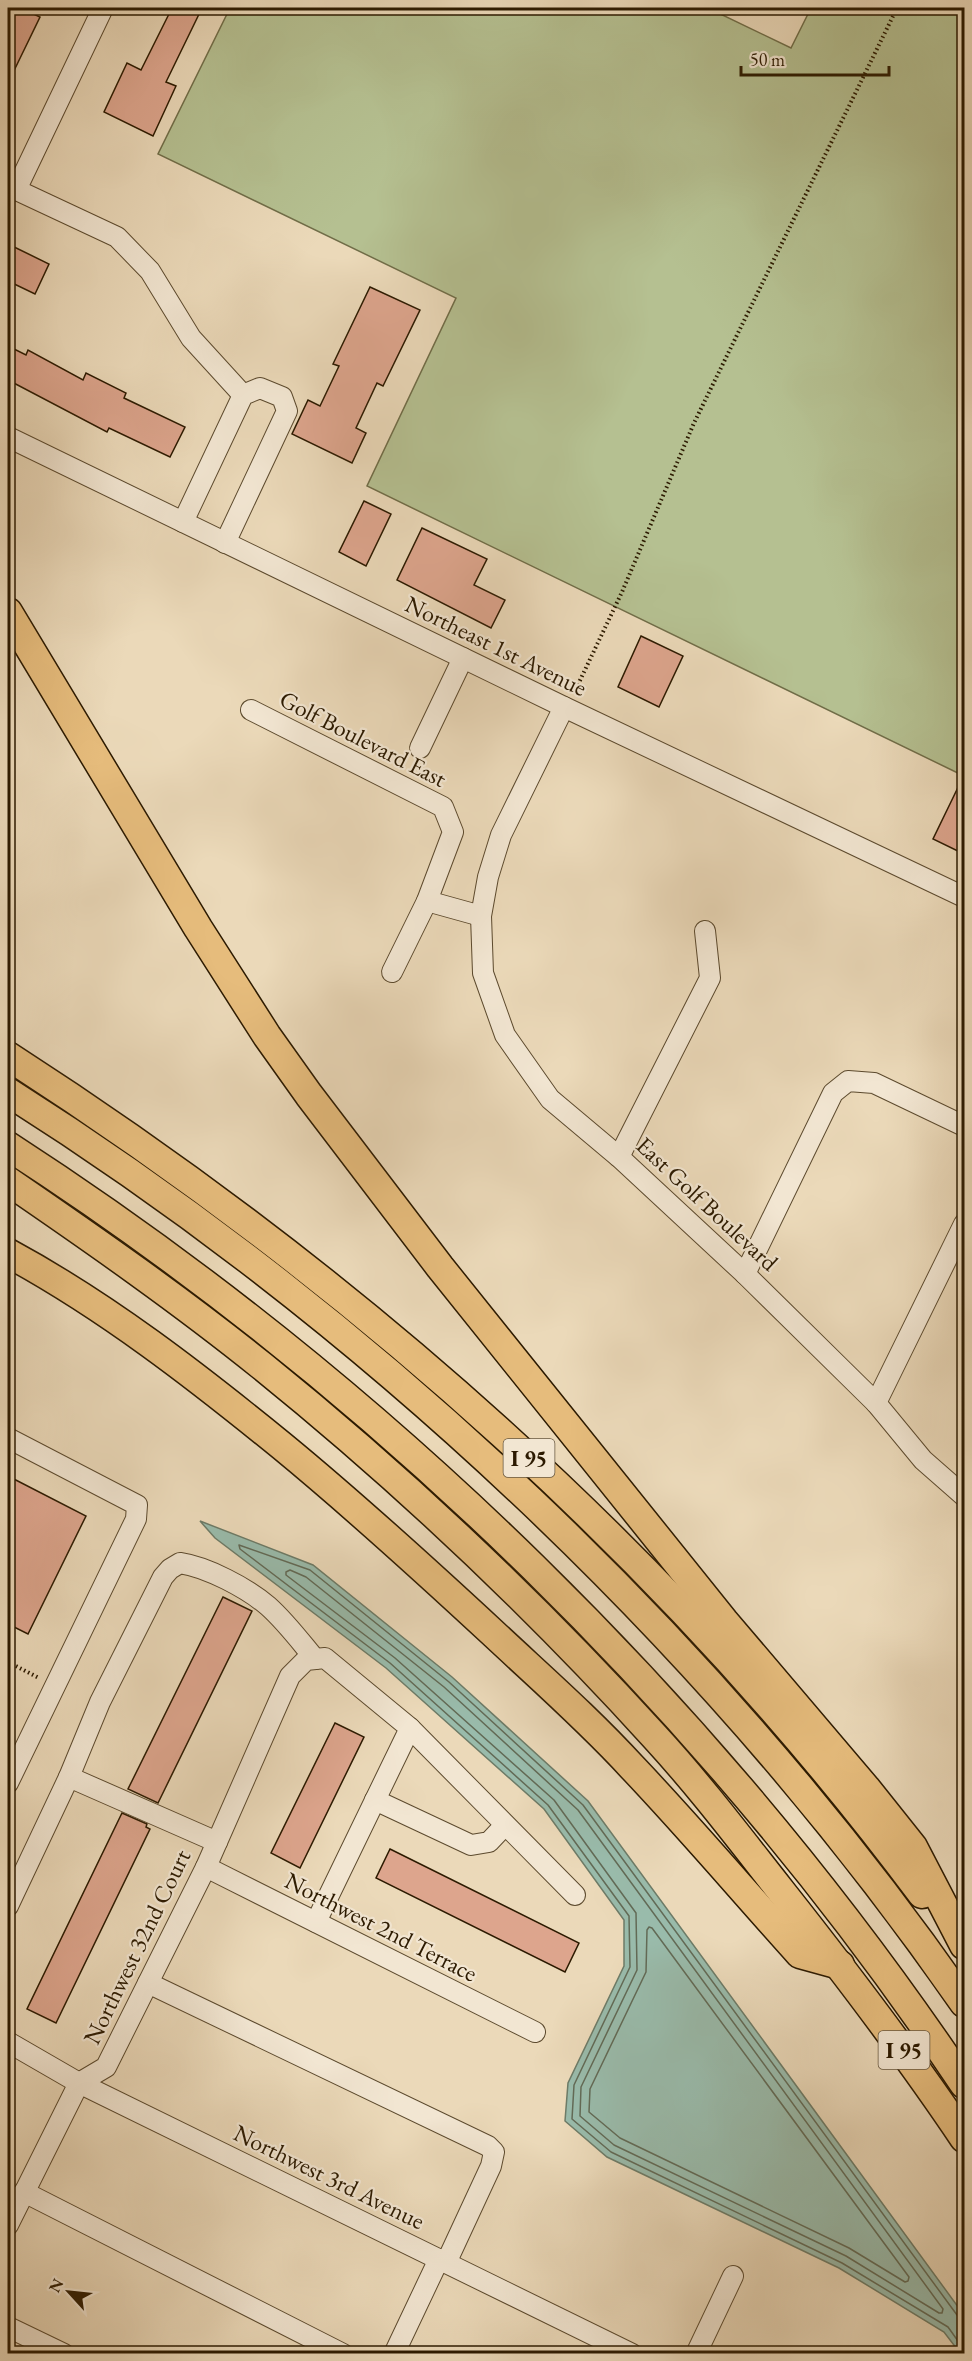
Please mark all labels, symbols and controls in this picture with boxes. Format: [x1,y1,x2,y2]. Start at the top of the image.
scale bar [741,39,890,77]
text: 50 m [750,48,785,71]
street label: Northeast 1st Avenue [400,588,592,703]
street label: Golf Boulevard East [274,683,452,794]
street label: East Golf Boulevard [630,1130,786,1278]
road number: I 95 [504,1439,554,1477]
street label: Northwest 32nd Court [76,1844,197,2049]
street label: Northwest 2nd Terrace [280,1865,483,1988]
road number: I 95 [878,2031,930,2069]
street label: Northwest 3rd Avenue [229,2117,430,2236]
north arrow [39,2262,99,2322]
text: N [44,2275,68,2296]

